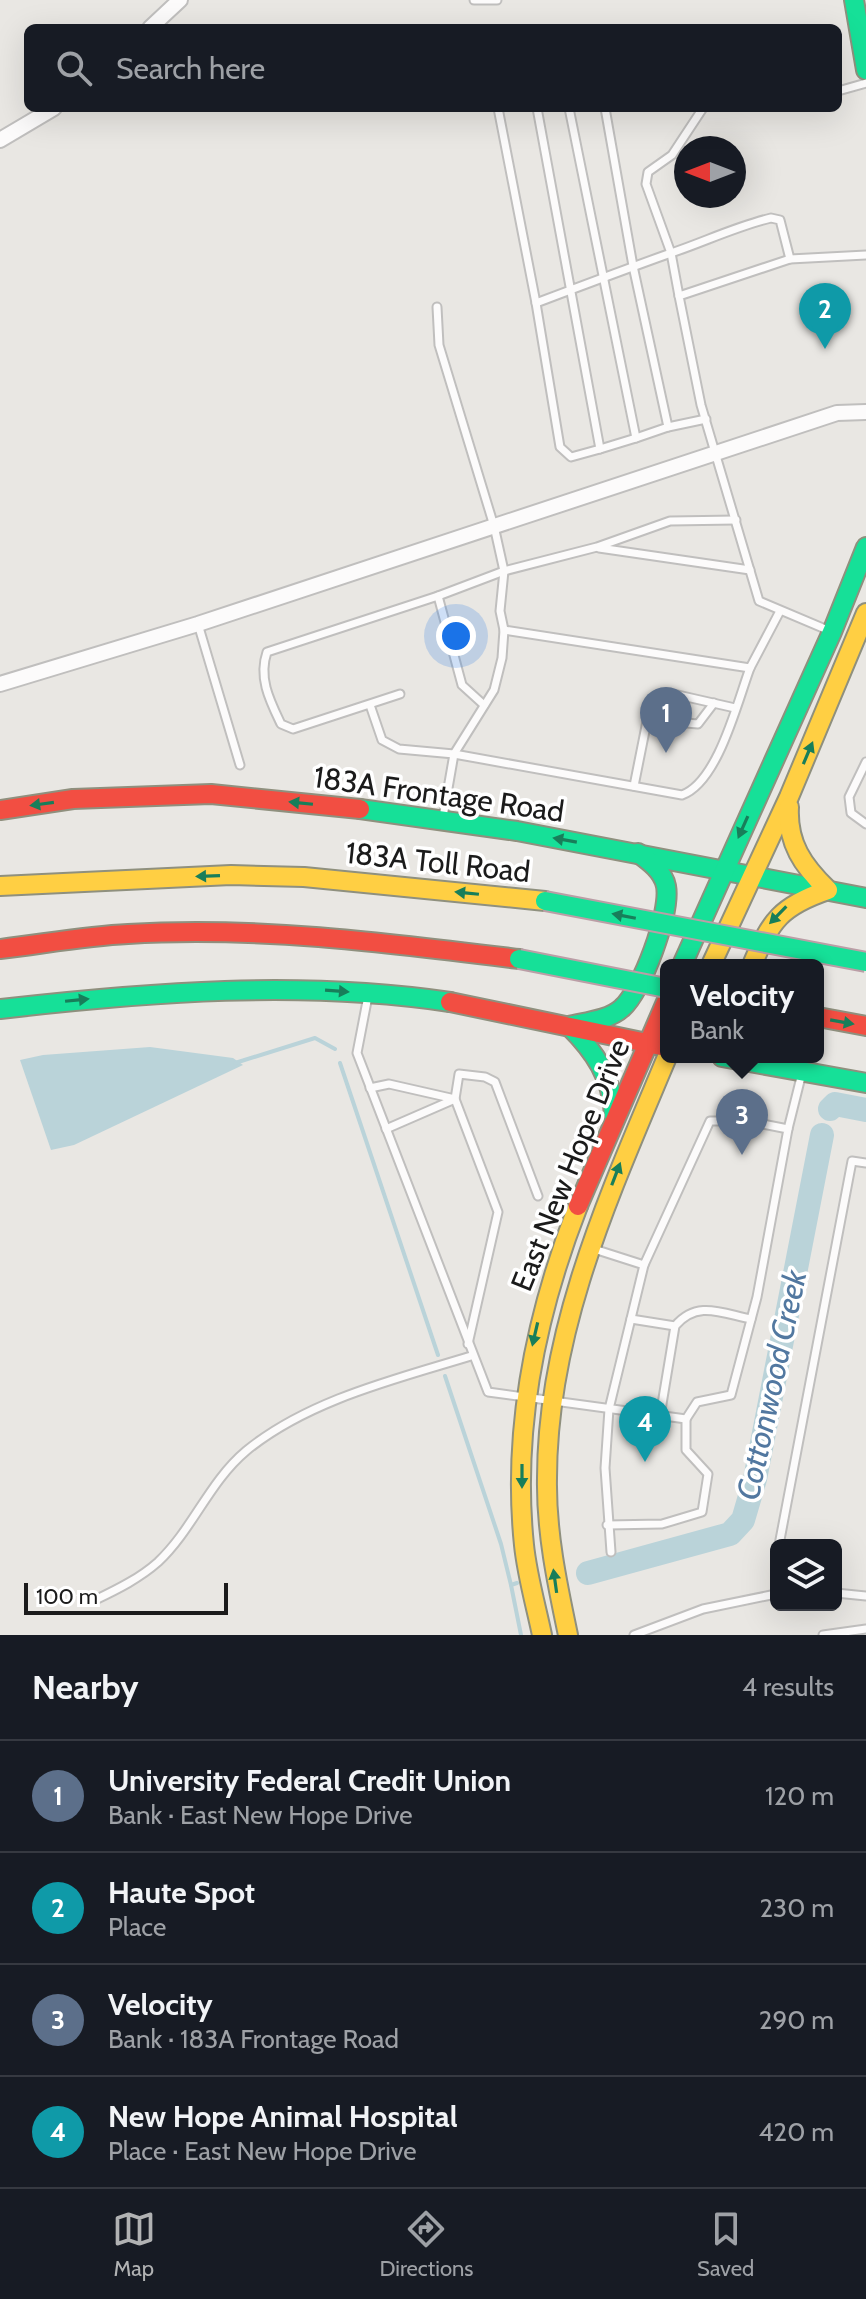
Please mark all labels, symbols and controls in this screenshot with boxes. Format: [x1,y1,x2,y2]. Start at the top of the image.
search box [24,24,842,112]
icon: search [52,46,96,90]
text: Search here [116,50,265,87]
north arrow [674,136,746,208]
pin: 2 [799,283,851,349]
your location [436,616,476,656]
pin: 1 [640,687,692,753]
one-way arrow [801,741,814,765]
street label: 183A Frontage Road [311,758,567,830]
one-way arrow [288,796,313,809]
one-way arrow [29,798,54,811]
one-way arrow [736,815,750,838]
one-way arrow [552,833,577,845]
street label: 183A Toll Road [344,834,532,890]
one-way arrow [195,869,220,882]
one-way arrow [455,887,480,900]
one-way arrow [770,905,788,924]
one-way arrow [612,910,637,922]
popup [660,959,824,1063]
text: Velocity [690,977,794,1014]
one-way arrow [325,985,350,998]
one-way arrow [65,993,90,1006]
text: Bank [690,1014,744,1046]
one-way arrow [830,1016,855,1028]
street label: East New Hope Drive [503,1034,637,1296]
pin: 3 [716,1089,768,1155]
one-way arrow [610,1162,623,1186]
water label: Cottonwood Creek [728,1265,815,1503]
one-way arrow [529,1322,541,1347]
pin: 4 [619,1396,671,1462]
one-way arrow [516,1464,528,1489]
map controls [770,1539,842,1611]
button: layers [770,1539,842,1611]
one-way arrow [548,1568,561,1593]
scale bar [24,1579,228,1615]
text: 100 m [36,1583,98,1610]
text: Nearby [32,1666,139,1708]
text: 4 results [742,1671,834,1703]
text: University Federal Credit Union [108,1762,511,1799]
text: 1 [53,1780,63,1812]
text: 120 m [765,1780,834,1812]
text: Bank · East New Hope Drive [108,1799,413,1831]
text: Haute Spot [108,1874,255,1911]
text: 2 [51,1892,65,1924]
text: 230 m [760,1892,834,1924]
text: Place [108,1911,166,1943]
text: Velocity [108,1986,213,2023]
text: 3 [51,2004,65,2036]
text: 290 m [759,2004,834,2036]
text: Bank · 183A Frontage Road [108,2023,399,2055]
text: New Hope Animal Hospital [108,2098,458,2135]
text: 4 [50,2116,66,2148]
text: 420 m [759,2116,834,2148]
text: Place · East New Hope Drive [108,2135,417,2167]
tab: Map [112,2207,156,2282]
tab: Directions [379,2207,473,2282]
tab: Saved [697,2207,754,2282]

